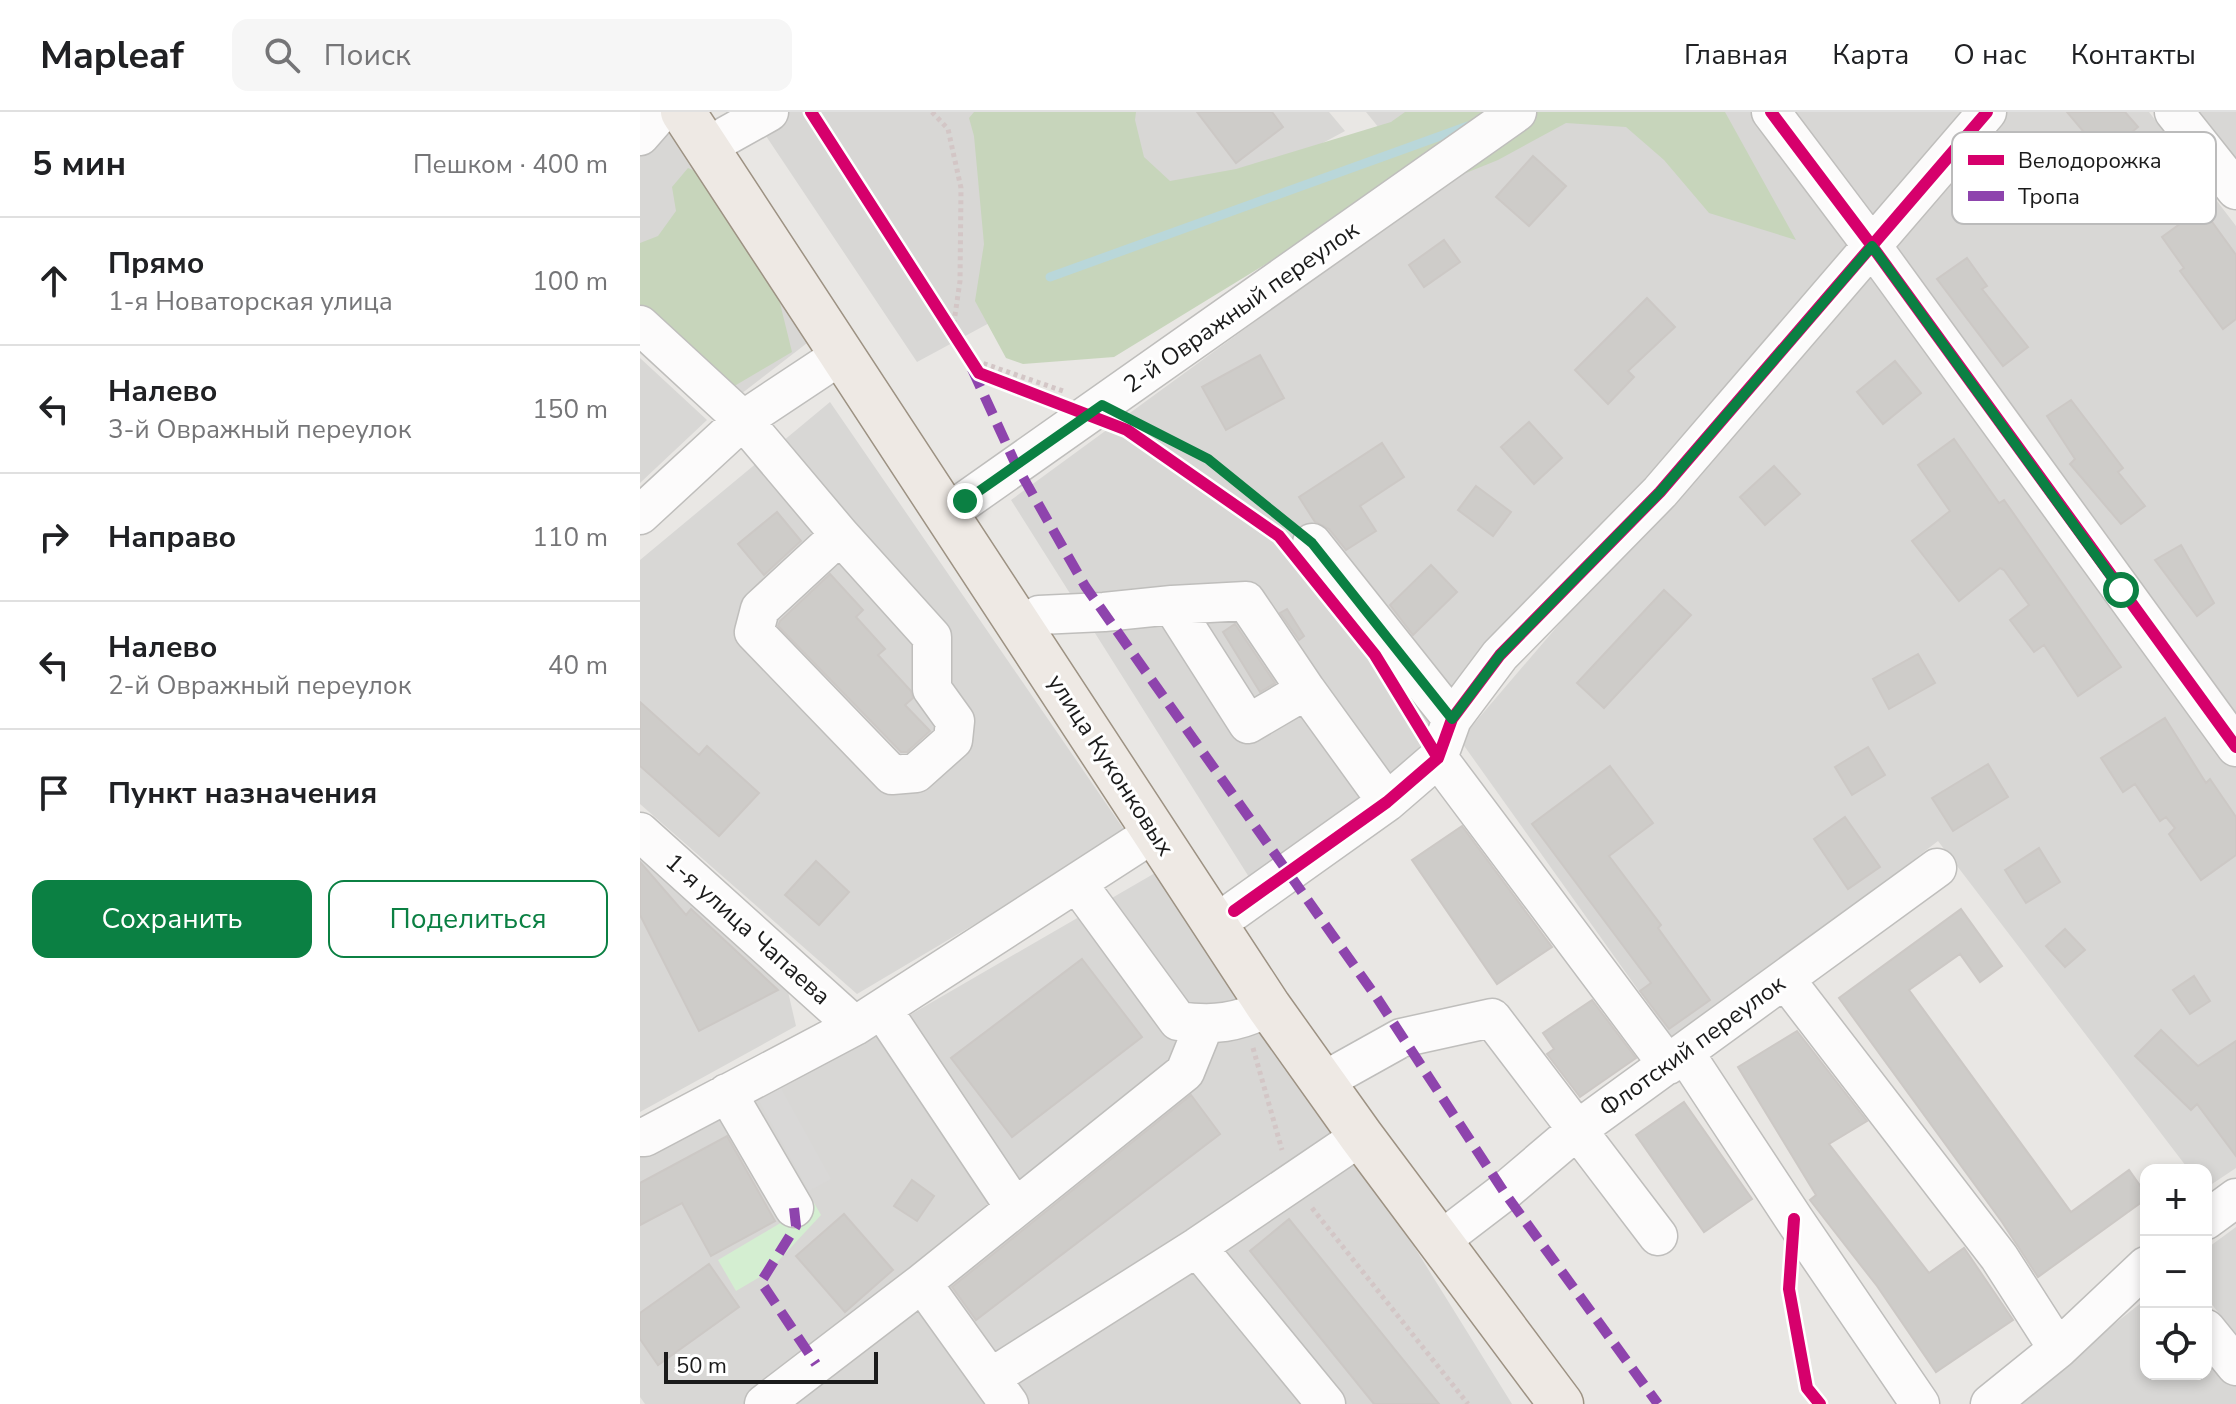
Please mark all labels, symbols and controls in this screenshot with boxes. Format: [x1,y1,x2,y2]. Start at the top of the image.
search box [232,19,792,91]
text: Mapleaf [40,30,184,81]
icon: search [260,33,304,77]
text: Поиск [324,35,411,76]
text: Главная [1684,36,1788,74]
text: Карта [1832,36,1909,74]
text: О нас [1953,36,2027,74]
text: Контакты [2071,36,2196,74]
legend [1952,132,2216,224]
text: 5 мин [32,141,126,187]
text: Велодорожка [2018,146,2162,176]
text: Пешком · 400 m [413,147,608,182]
text: Тропа [2018,182,2080,212]
street label: 2-й Овражный переулок [1117,213,1365,400]
text: Прямо [108,243,205,284]
icon: ahead [32,259,76,303]
text: 100 m [532,264,608,299]
text: 1-я Новаторская улица [108,284,393,319]
text: Налево [108,371,217,412]
icon: left [32,387,76,431]
text: 150 m [532,392,608,427]
text: 3-й Овражный переулок [108,412,411,447]
route end [947,483,983,519]
icon: right [32,515,76,559]
text: Направо [108,517,236,558]
text: 110 m [532,520,608,555]
route start [2103,572,2139,608]
text: Налево [108,627,217,668]
icon: left [32,643,76,687]
text: 40 m [548,648,608,683]
text: 2-й Овражный переулок [108,668,411,703]
street label: улица Куконковых [1040,668,1182,862]
icon: arrive [32,771,76,815]
text: Пункт назначения [108,773,377,814]
street label: 1-я улица Чапаева [659,846,837,1012]
button: Сохранить [32,880,312,958]
button: Поделиться [328,880,608,958]
street label: Флотский переулок [1593,967,1792,1124]
map controls [2140,1164,2212,1380]
button: + [2140,1164,2212,1236]
button: − [2140,1236,2212,1308]
button: locate [2140,1308,2212,1380]
scale bar [664,1348,878,1384]
text: 50 m [676,1351,727,1381]

